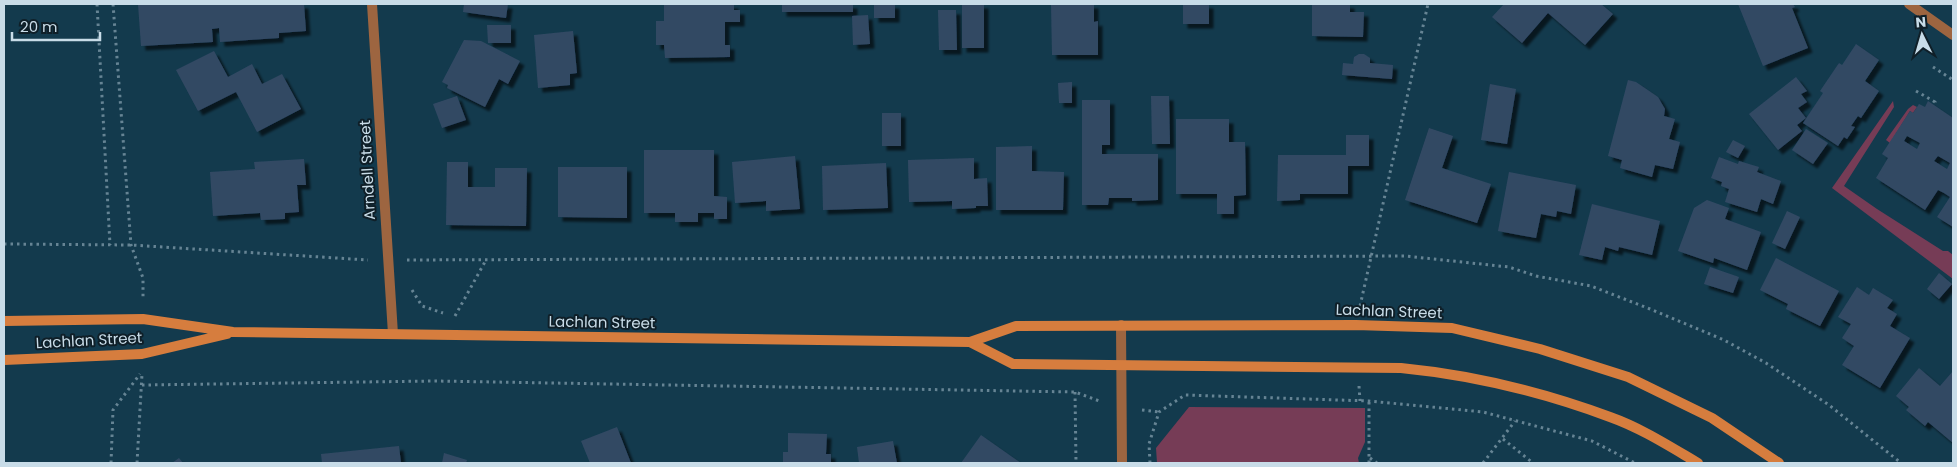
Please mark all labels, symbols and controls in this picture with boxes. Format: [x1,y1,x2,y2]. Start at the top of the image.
scale bar [12,10,100,42]
north arrow [1897,10,1947,60]
text: N [1915,12,1927,32]
text: 20 m [20,16,58,37]
street label: Arndell Street [354,119,380,221]
street label: Lachlan Street [1335,299,1443,323]
street label: Lachlan Street [548,311,656,333]
street label: Lachlan Street [35,327,143,353]

